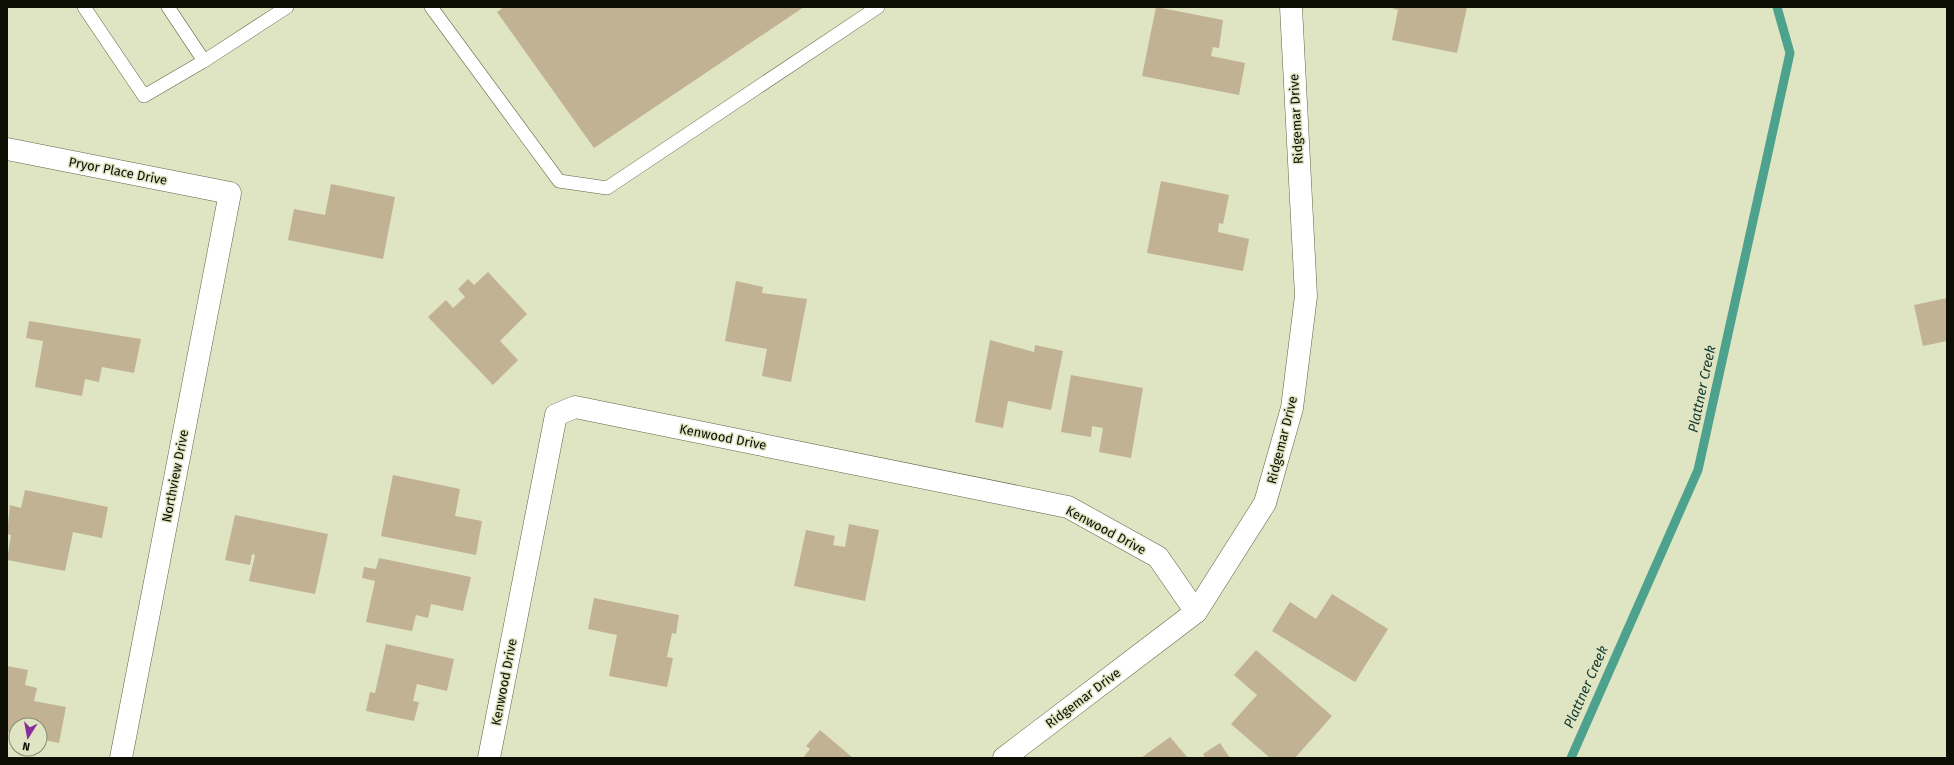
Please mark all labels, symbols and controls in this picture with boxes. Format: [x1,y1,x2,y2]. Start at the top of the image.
street label: Ridgemar Drive [1286,74,1306,164]
street label: Pryor Place Drive [68,154,168,188]
water label: Plattner Creek [1684,344,1720,434]
street label: Ridgemar Drive [1264,394,1300,486]
street label: Kenwood Drive [678,421,768,453]
street label: Northview Drive [159,428,191,524]
street label: Kenwood Drive [1063,503,1149,557]
street label: Kenwood Drive [488,637,520,727]
water label: Plattner Creek [1560,643,1612,731]
street label: Ridgemar Drive [1043,665,1123,731]
north arrow [8,717,48,757]
text: N [21,739,31,753]

